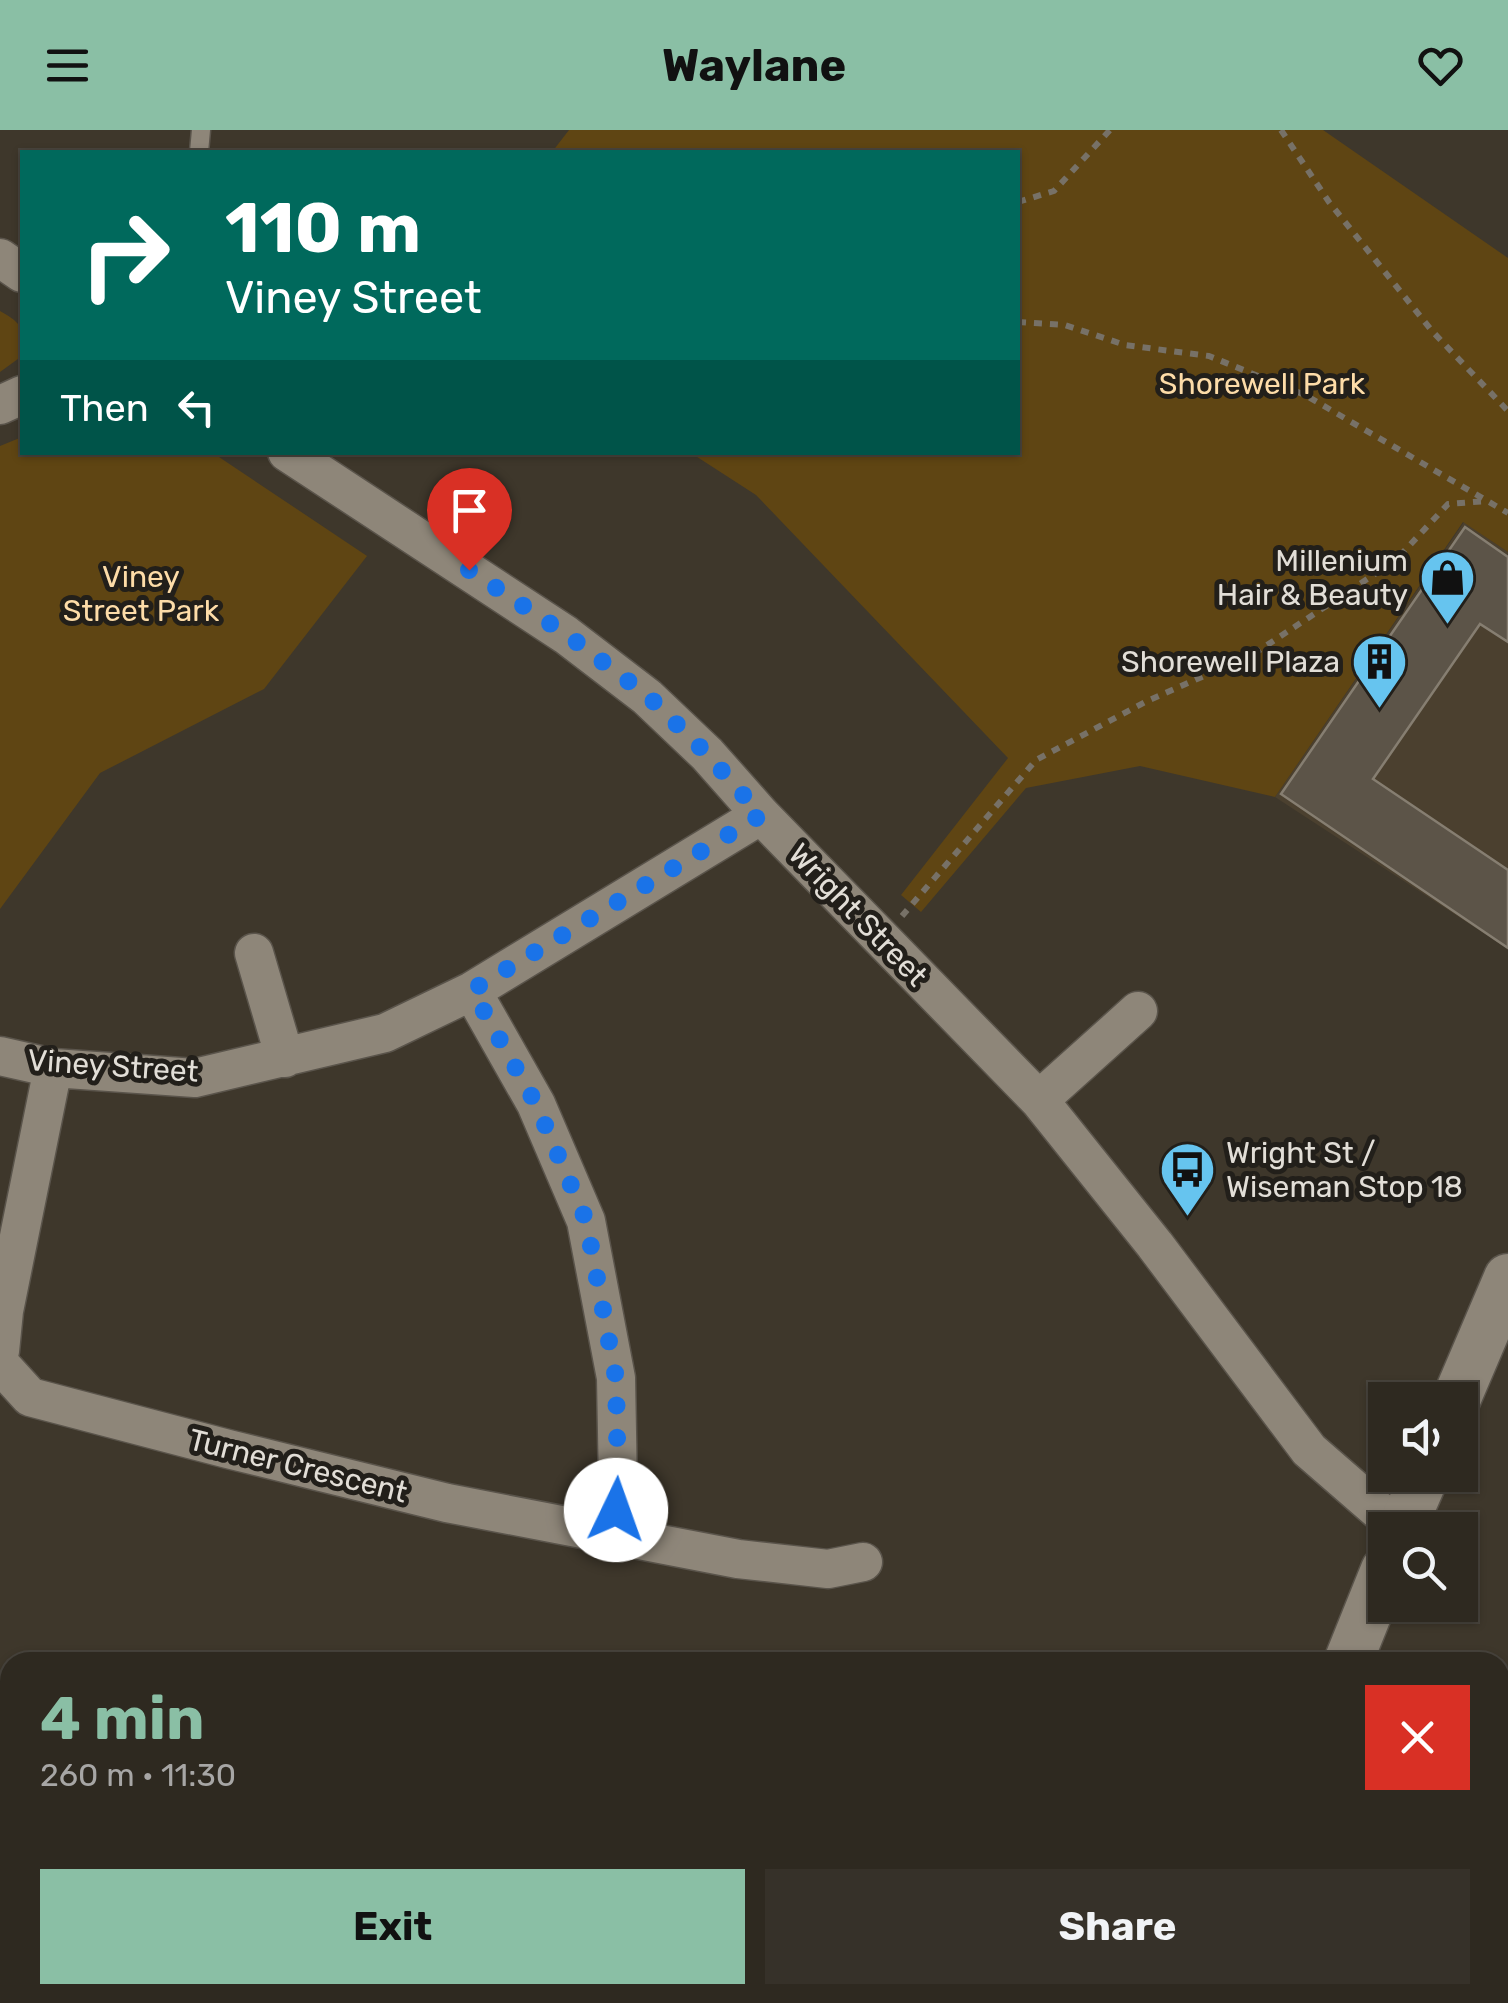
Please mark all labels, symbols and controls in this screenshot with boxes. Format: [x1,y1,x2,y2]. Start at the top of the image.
icon: menu [40,38,95,93]
icon: heart [1413,38,1468,93]
text: Waylane [662,39,846,92]
text: 110 m [225,187,421,270]
icon: right [60,190,190,320]
text: Viney Street [225,271,482,324]
park label: Shorewell Park [1159,366,1366,402]
icon: left [169,380,224,435]
text: Then [60,385,149,431]
pin [427,468,512,571]
icon: arrive [442,483,497,538]
place label: Millenium Hair & Beauty [1217,543,1408,613]
shop icon: Millenium Hair & Beauty [1417,548,1477,627]
park label: Viney Street Park [63,559,220,629]
building icon: Shorewell Plaza [1349,632,1409,711]
place label: Shorewell Plaza [1121,644,1340,680]
street label: Wright Street [781,836,935,994]
street label: Viney Street [26,1042,200,1090]
place label: Wright St / Wiseman Stop 18 [1226,1135,1463,1205]
bus stop icon: Wright St / Wiseman Stop 18 [1157,1140,1217,1219]
map controls [1368,1382,1478,1622]
button: sound [1368,1382,1478,1492]
street label: Turner Crescent [185,1421,411,1511]
position arrow [564,1458,668,1562]
button: search [1368,1512,1478,1622]
text: 4 min [40,1683,204,1754]
button: close [1365,1685,1470,1790]
text: 260 m · 11:30 [40,1756,236,1794]
button: Exit [40,1869,745,1984]
button: Share [765,1869,1470,1984]

